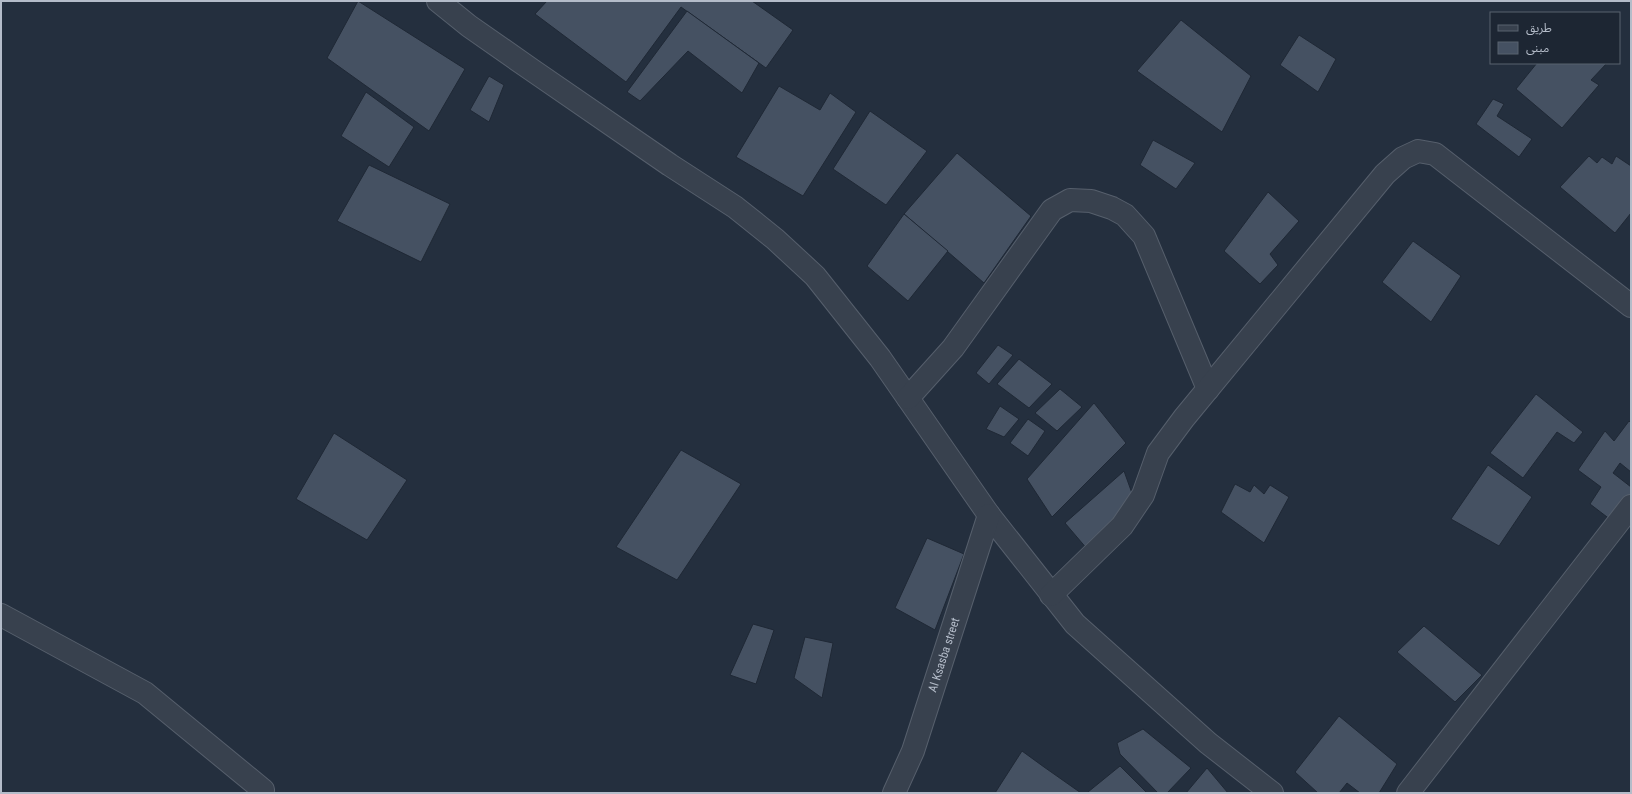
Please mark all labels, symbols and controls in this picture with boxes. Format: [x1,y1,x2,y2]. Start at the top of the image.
legend [1490,12,1620,64]
text: طريق [1526,21,1552,36]
text: مبنى [1526,41,1549,55]
street label: Al Ksasba street [925,615,963,694]

